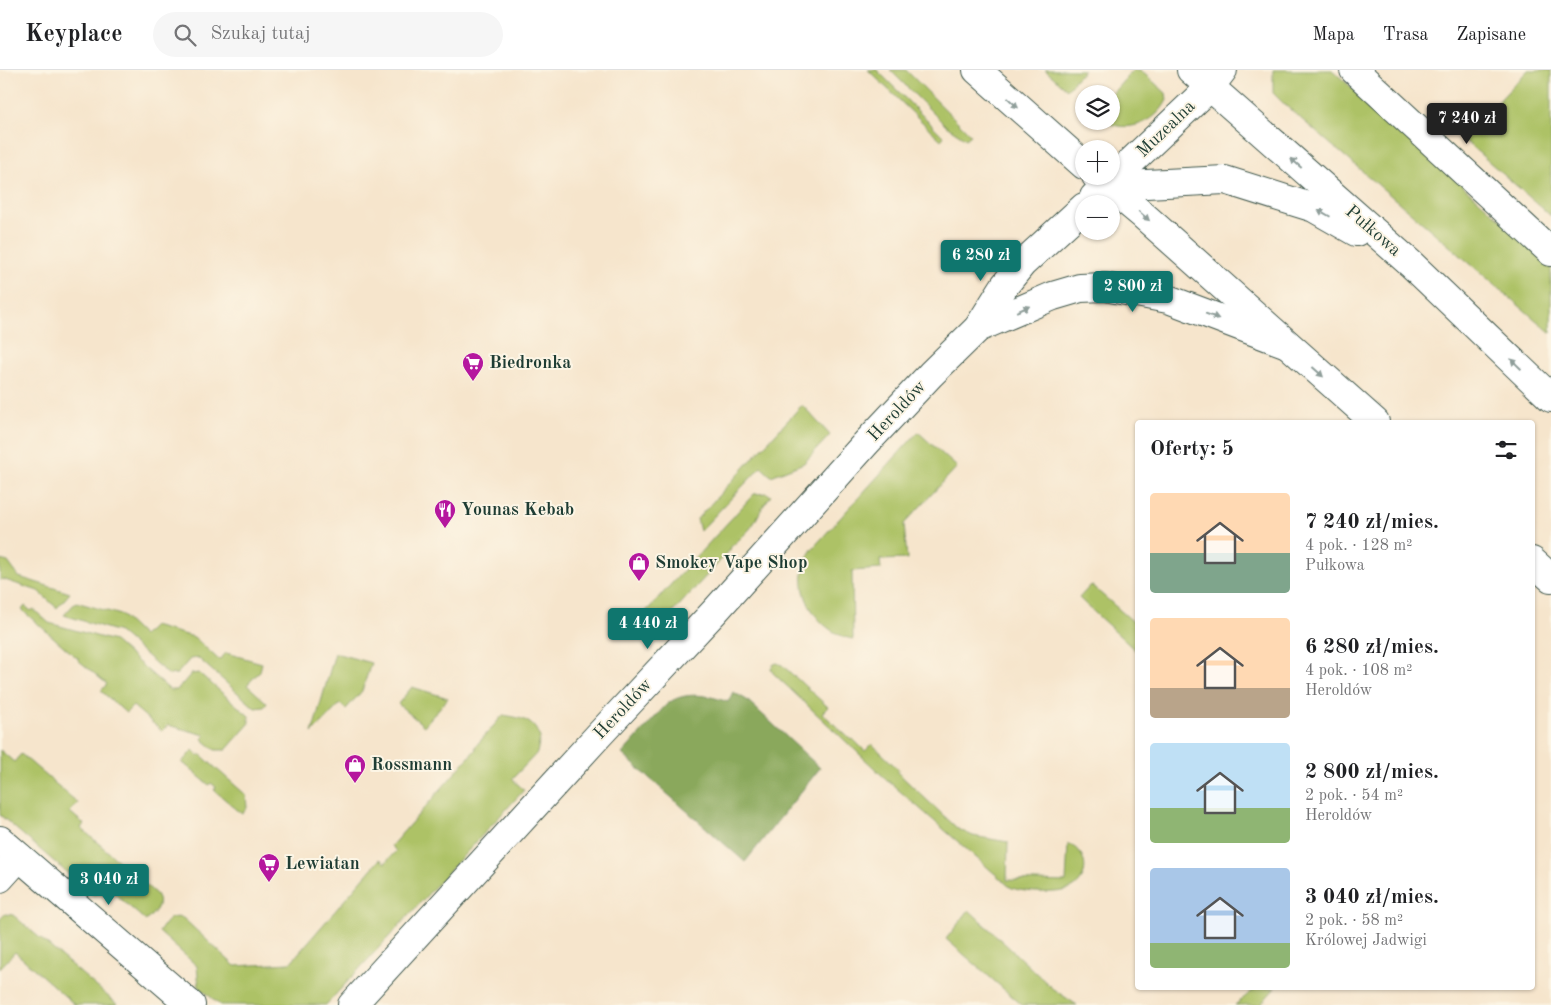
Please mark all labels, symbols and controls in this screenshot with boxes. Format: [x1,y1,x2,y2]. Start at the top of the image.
search box [153,12,503,57]
icon: search [171,21,199,49]
text: Keyplace [25,23,123,47]
text: Szukaj tutaj [211,25,310,44]
text: Mapa [1312,26,1355,44]
text: Trasa [1383,26,1428,44]
text: Zapisane [1456,26,1526,44]
map controls [1075,85,1120,240]
button: layers [1075,85,1120,130]
one-way arrow [1007,97,1019,109]
street label: Muzealna [1133,97,1199,161]
pin: 7 240 zł [1415,102,1519,145]
text: 7 240 zł [1438,111,1496,127]
button: + [1075,140,1120,185]
one-way arrow [1289,157,1302,168]
button: − [1075,195,1120,240]
street label: Pułkowa [1342,202,1404,260]
one-way arrow [1316,209,1331,217]
one-way arrow [1138,211,1151,222]
pin: 6 280 zł [929,240,1033,282]
text: 6 280 zł [952,248,1010,264]
pin: 2 800 zł [1081,270,1185,313]
text: 2 800 zł [1104,279,1162,295]
one-way arrow [1016,305,1031,313]
one-way arrow [1205,312,1220,320]
supermarket icon: Biedronka [461,351,485,382]
place label: Biedronka [489,354,571,372]
one-way arrow [1510,358,1522,370]
one-way arrow [1311,366,1324,377]
street label: Heroldów [865,377,929,445]
icon: filters [1492,436,1520,464]
text: Oferty: 5 [1150,439,1234,460]
restaurant icon: Younas Kebab [433,498,457,529]
place label: Younas Kebab [461,501,574,519]
text: 7 240 zł/mies. [1305,512,1439,533]
icon: home [1190,513,1250,573]
text: 4 pok. · 128 m² [1305,538,1412,554]
shop icon: Smokey Vape Shop [627,551,651,582]
place label: Smokey Vape Shop [655,554,807,572]
text: Pułkowa [1305,558,1365,574]
pin: 4 440 zł [596,608,700,650]
text: 4 440 zł [619,616,677,632]
text: 6 280 zł/mies. [1305,637,1439,658]
icon: home [1190,638,1250,698]
text: 4 pok. · 108 m² [1305,663,1412,679]
street label: Heroldów [591,675,655,743]
text: Heroldów [1305,683,1372,699]
shop icon: Rossmann [343,753,367,784]
place label: Rossmann [371,756,452,774]
text: 2 800 zł/mies. [1305,762,1439,783]
icon: home [1190,763,1250,823]
text: 2 pok. · 54 m² [1305,788,1403,804]
text: Heroldów [1305,808,1372,824]
supermarket icon: Lewiatan [257,852,281,883]
place label: Lewiatan [285,855,360,873]
pin: 3 040 zł [57,864,161,906]
text: 3 040 zł [80,872,138,888]
text: 3 040 zł/mies. [1305,887,1439,908]
icon: home [1190,888,1250,948]
text: 2 pok. · 58 m² [1305,913,1403,929]
text: Królowej Jadwigi [1305,933,1427,949]

